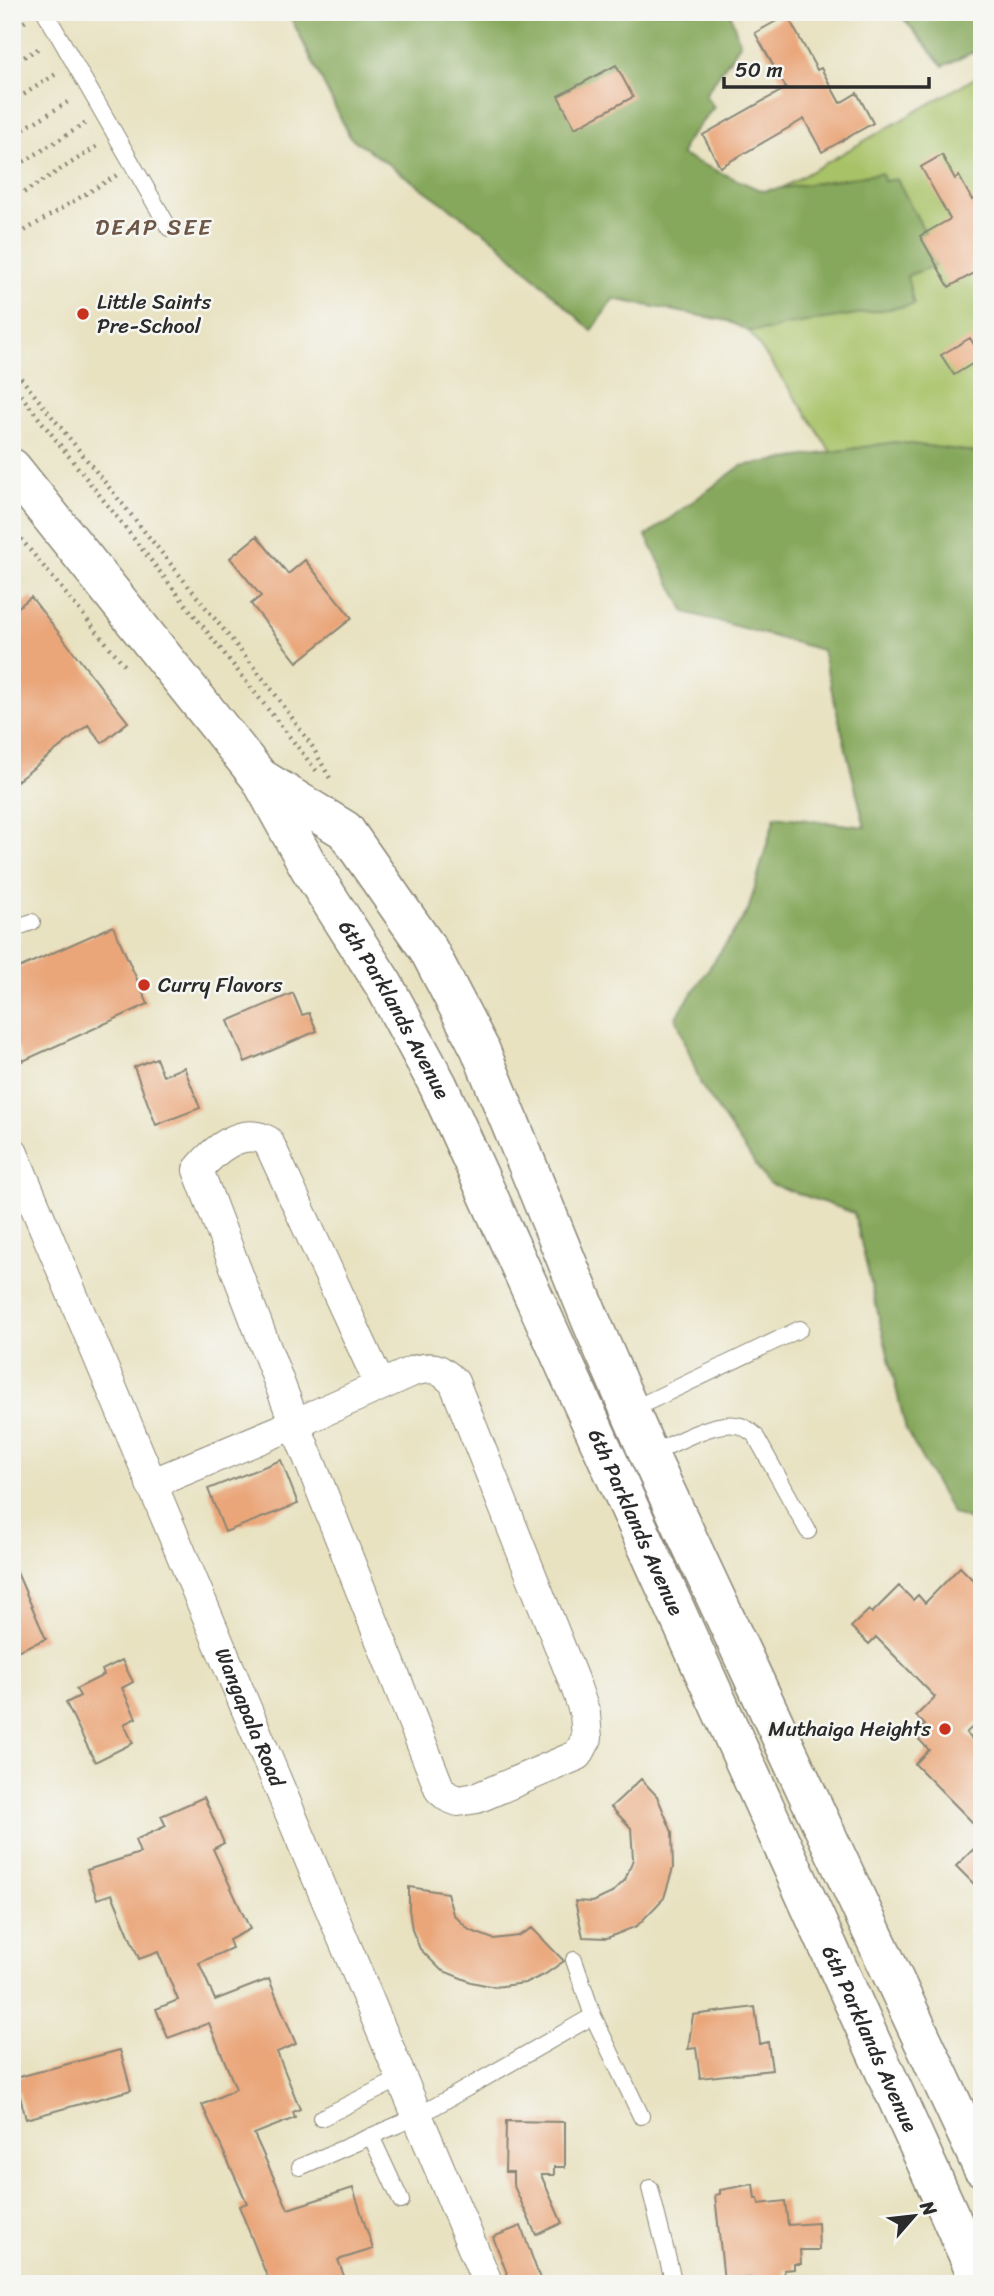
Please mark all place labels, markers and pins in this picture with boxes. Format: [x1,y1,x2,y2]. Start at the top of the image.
place label: Little Saints Pre-School [97,283,211,345]
marker: Little Saints Pre-School [75,306,91,322]
place label: Curry Flavors [158,966,283,1004]
marker: Curry Flavors [136,977,152,993]
place label: Muthaiga Heights [768,1710,931,1748]
marker: Muthaiga Heights [937,1721,953,1737]

